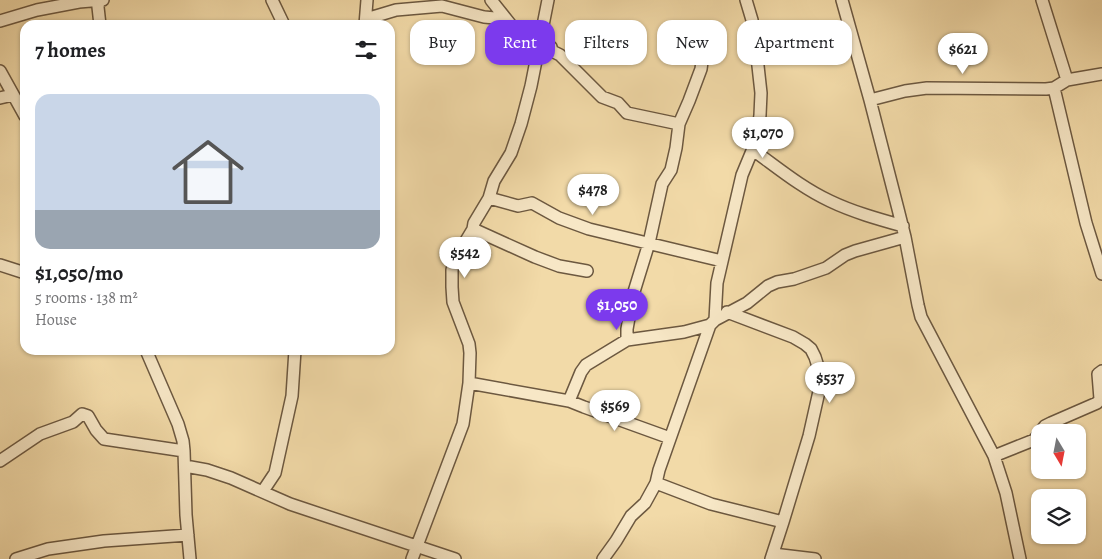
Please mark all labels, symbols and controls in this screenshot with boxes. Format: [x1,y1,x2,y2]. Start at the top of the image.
chip: Buy [410,20,475,65]
chip: Rent [485,20,555,65]
chip: Filters [565,20,647,65]
chip: New [657,20,727,65]
chip: Apartment [737,20,852,65]
pin: $621 [933,32,993,75]
text: 7 homes [35,36,106,64]
icon: filters [352,36,380,64]
text: $621 [949,38,977,60]
pin: $1,070 [722,116,804,159]
text: $1,070 [743,122,783,144]
icon: home [163,127,253,217]
pin: $478 [563,174,623,216]
text: $478 [578,179,608,201]
pin: $542 [435,236,495,279]
text: $542 [450,242,480,264]
text: $1,050/mo [35,259,123,287]
text: 5 rooms · 138 m² [35,287,138,309]
pin: $1,050 [576,288,658,331]
text: $1,050 [597,294,637,316]
text: House [35,309,77,331]
pin: $537 [800,362,860,404]
text: $537 [816,367,844,389]
pin: $569 [585,390,645,432]
text: $569 [600,395,630,417]
north arrow [1031,424,1086,479]
map controls [1031,424,1086,544]
button: layers [1031,489,1086,544]

